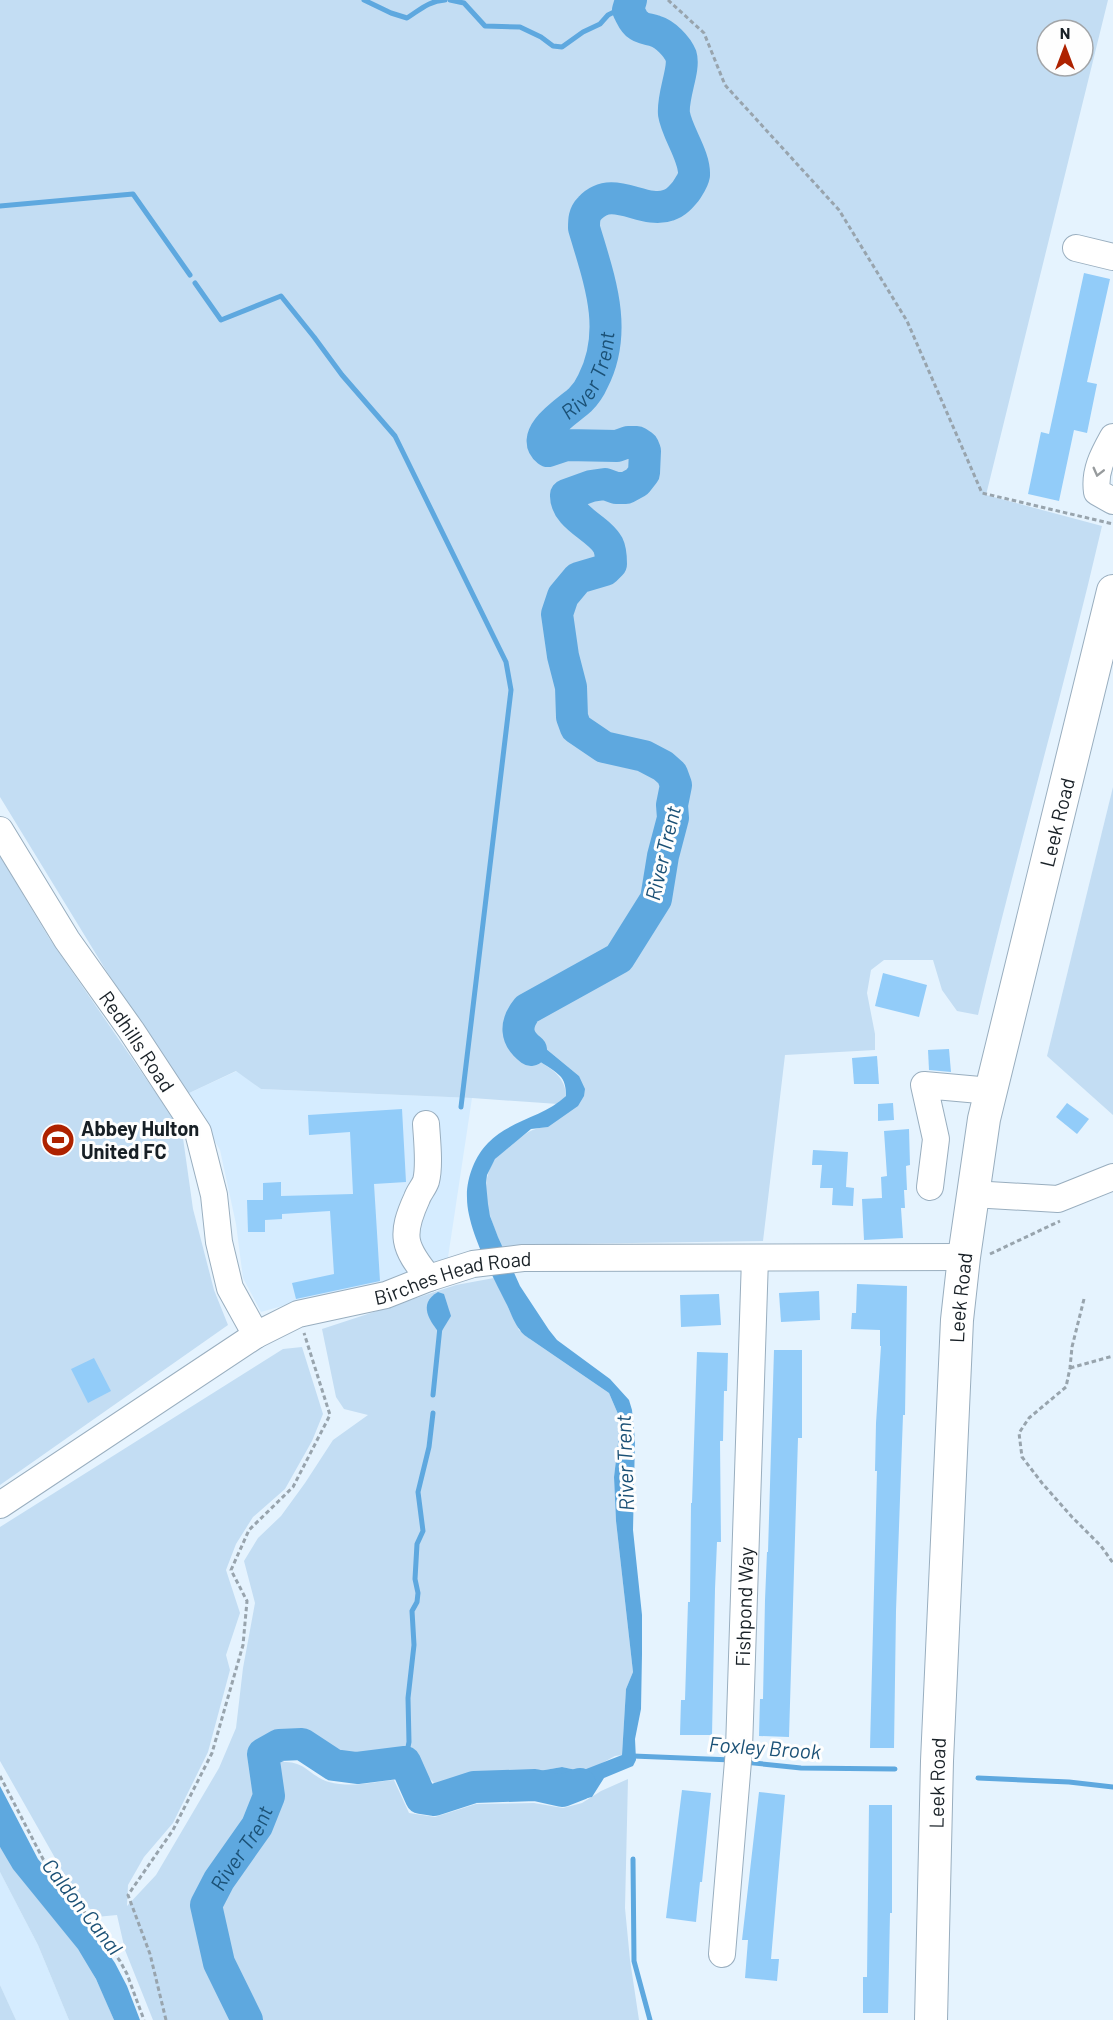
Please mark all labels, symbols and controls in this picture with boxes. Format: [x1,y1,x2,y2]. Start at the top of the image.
north arrow [1035,18,1095,78]
text: N [1060,23,1070,42]
water label: River Trent [555,330,618,423]
one-way arrow [1092,467,1105,477]
street label: Leek Road [1034,775,1079,869]
water label: River Trent [639,803,685,903]
street label: Redhills Road [95,986,180,1096]
place label: Abbey Hulton United FC [81,1116,199,1163]
sports icon: Abbey Hulton United FC [40,1122,76,1158]
street label: Birches Head Road [372,1246,531,1309]
street label: Leek Road [944,1251,976,1344]
water label: River Trent [610,1414,638,1512]
street label: Fishpond Way [730,1546,758,1667]
water label: Foxley Brook [708,1731,823,1763]
street label: Leek Road [923,1737,950,1829]
water label: River Trent [204,1801,277,1894]
water label: Caldon Canal [38,1853,129,1959]

